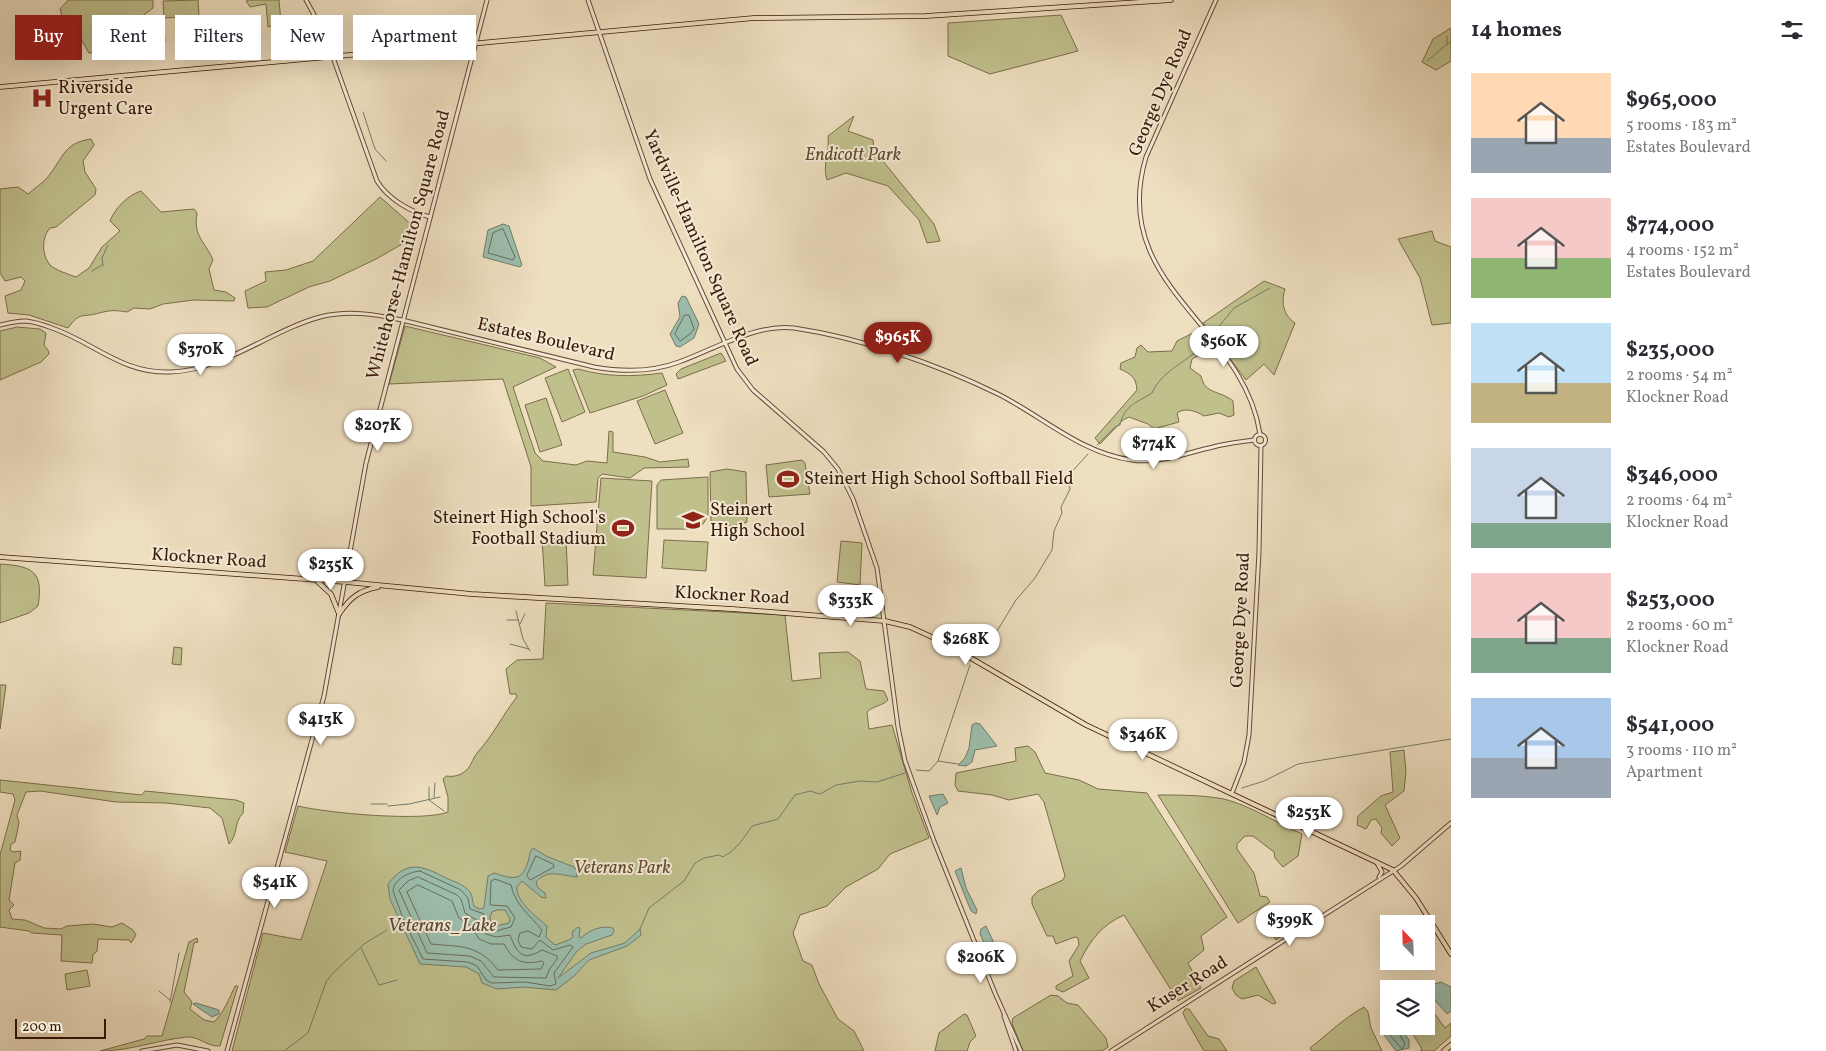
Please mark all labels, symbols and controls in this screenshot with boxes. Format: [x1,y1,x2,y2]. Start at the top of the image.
chip: Buy [15,15,82,60]
chip: Rent [92,15,165,60]
chip: Filters [175,15,261,60]
chip: New [271,15,343,60]
chip: Apartment [353,15,476,60]
text: 14 homes [1471,16,1562,45]
icon: filters [1778,16,1806,44]
street label: George Dye Road [1123,26,1199,160]
place label: Riverside Urgent Care [58,76,153,122]
hospital icon: Riverside Urgent Care [29,85,55,111]
text: $965,000 [1626,86,1717,115]
icon: home [1511,93,1571,153]
street label: Whitehorse-Hamilton Square Road [361,107,457,383]
text: 5 rooms · 183 m² [1626,115,1737,137]
street label: Yardville-Hamilton Square Road [636,126,764,370]
text: Estates Boulevard [1626,137,1751,159]
park label: Endicott Park [805,143,901,168]
text: $774,000 [1626,211,1714,240]
icon: home [1511,218,1571,278]
text: 4 rooms · 152 m² [1626,240,1739,262]
text: Estates Boulevard [1626,262,1751,284]
street label: Estates Boulevard [475,312,617,368]
pin: $965K [863,322,933,364]
pin: $560K [1189,326,1259,368]
text: $965K [875,327,921,349]
text: $560K [1201,331,1247,353]
pin: $370K [166,334,236,376]
text: $235,000 [1626,336,1714,365]
text: $370K [178,339,224,361]
icon: home [1511,343,1571,403]
text: 2 rooms · 54 m² [1626,365,1733,387]
text: Klockner Road [1626,387,1729,409]
pin: $207K [343,410,413,452]
text: $207K [355,415,401,437]
pin: $774K [1119,428,1189,470]
text: $774K [1132,433,1176,455]
text: $346,000 [1626,461,1718,490]
sports icon: Steinert High School Softball Field [775,466,801,492]
place label: Steinert High School Softball Field [804,467,1074,492]
icon: home [1511,468,1571,528]
text: 2 rooms · 64 m² [1626,490,1733,512]
place label: Steinert High School [710,498,805,544]
place label: Steinert High School's Football Stadium [433,506,606,552]
school or university icon: Steinert High School [680,507,706,533]
text: Klockner Road [1626,512,1729,534]
sports icon: Steinert High School's Football Stadium [610,515,636,541]
street label: Klockner Road [150,542,268,576]
pin: $235K [296,548,366,591]
street label: George Dye Road [1225,552,1257,688]
text: $235K [309,554,353,576]
street label: Klockner Road [674,580,790,612]
pin: $333K [816,584,886,627]
text: $253,000 [1626,586,1715,615]
text: $333K [829,590,873,612]
icon: home [1511,593,1571,653]
text: 2 rooms · 60 m² [1626,615,1733,637]
pin: $268K [931,624,1001,666]
text: $268K [943,629,989,651]
text: Klockner Road [1626,637,1729,659]
pin: $413K [286,704,356,746]
text: $413K [299,709,343,731]
text: $541,000 [1626,711,1714,740]
pin: $346K [1108,718,1178,761]
icon: home [1511,718,1571,778]
text: $346K [1119,724,1167,746]
text: 3 rooms · 110 m² [1626,740,1737,762]
text: Apartment [1626,762,1703,784]
pin: $253K [1274,796,1344,839]
text: $253K [1287,802,1331,824]
park label: Veterans Park [573,856,671,881]
pin: $541K [240,866,310,909]
text: $541K [253,872,297,894]
pin: $399K [1255,904,1325,947]
text: $399K [1267,910,1313,932]
water label: Veterans_Lake [387,913,497,939]
north arrow [1380,915,1435,970]
map controls [1380,915,1435,1035]
pin: $206K [946,942,1016,984]
text: $206K [957,947,1005,969]
street label: Kuser Road [1143,950,1233,1020]
button: layers [1380,980,1435,1035]
scale bar [15,1016,106,1039]
text: 200 m [22,1018,62,1037]

